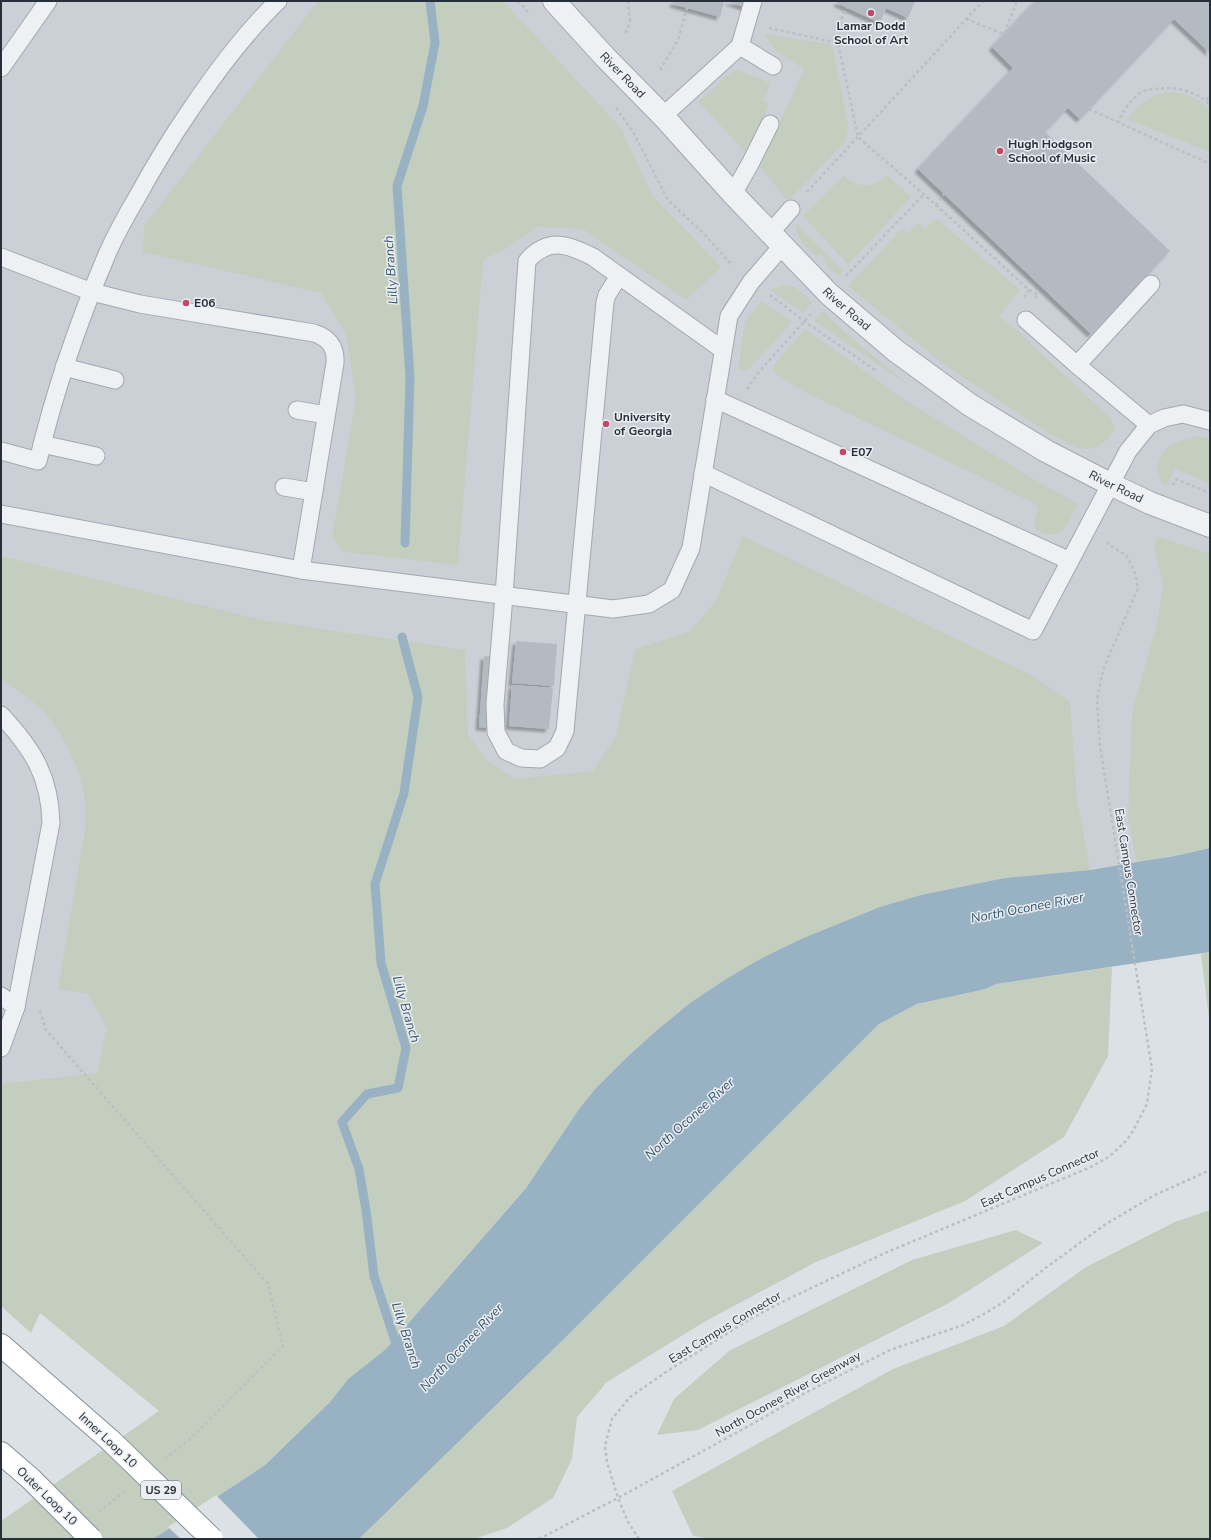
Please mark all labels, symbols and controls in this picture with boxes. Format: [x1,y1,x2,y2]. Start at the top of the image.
marker: Lamar Dodd School of Art [866,8,876,18]
place label: Lamar Dodd School of Art [834,18,908,48]
street label: River Road [596,49,649,102]
place label: Hugh Hodgson School of Music [1008,136,1096,166]
marker: Hugh Hodgson School of Music [995,146,1005,156]
water label: Lilly Branch [380,235,402,305]
street label: River Road [819,284,874,334]
place label: E06 [194,295,216,311]
marker: E06 [181,298,191,308]
place label: University of Georgia [614,409,672,439]
marker: University of Georgia [601,419,611,429]
place label: E07 [851,444,873,460]
marker: E07 [838,447,848,457]
street label: River Road [1086,467,1146,507]
street label: East Campus Connector [1111,807,1147,937]
water label: North Oconee River [969,888,1086,928]
water label: Lilly Branch [388,974,424,1045]
water label: North Oconee River [641,1073,739,1164]
street label: East Campus Connector [978,1144,1103,1211]
street label: East Campus Connector [666,1287,785,1367]
water label: North Oconee River [416,1299,508,1396]
water label: Lilly Branch [387,1300,425,1371]
street label: North Oconee River Greenway [712,1347,864,1441]
street label: Inner Loop 10 [75,1409,141,1471]
street label: Outer Loop 10 [13,1463,81,1529]
road number: US 29 [141,1481,181,1499]

